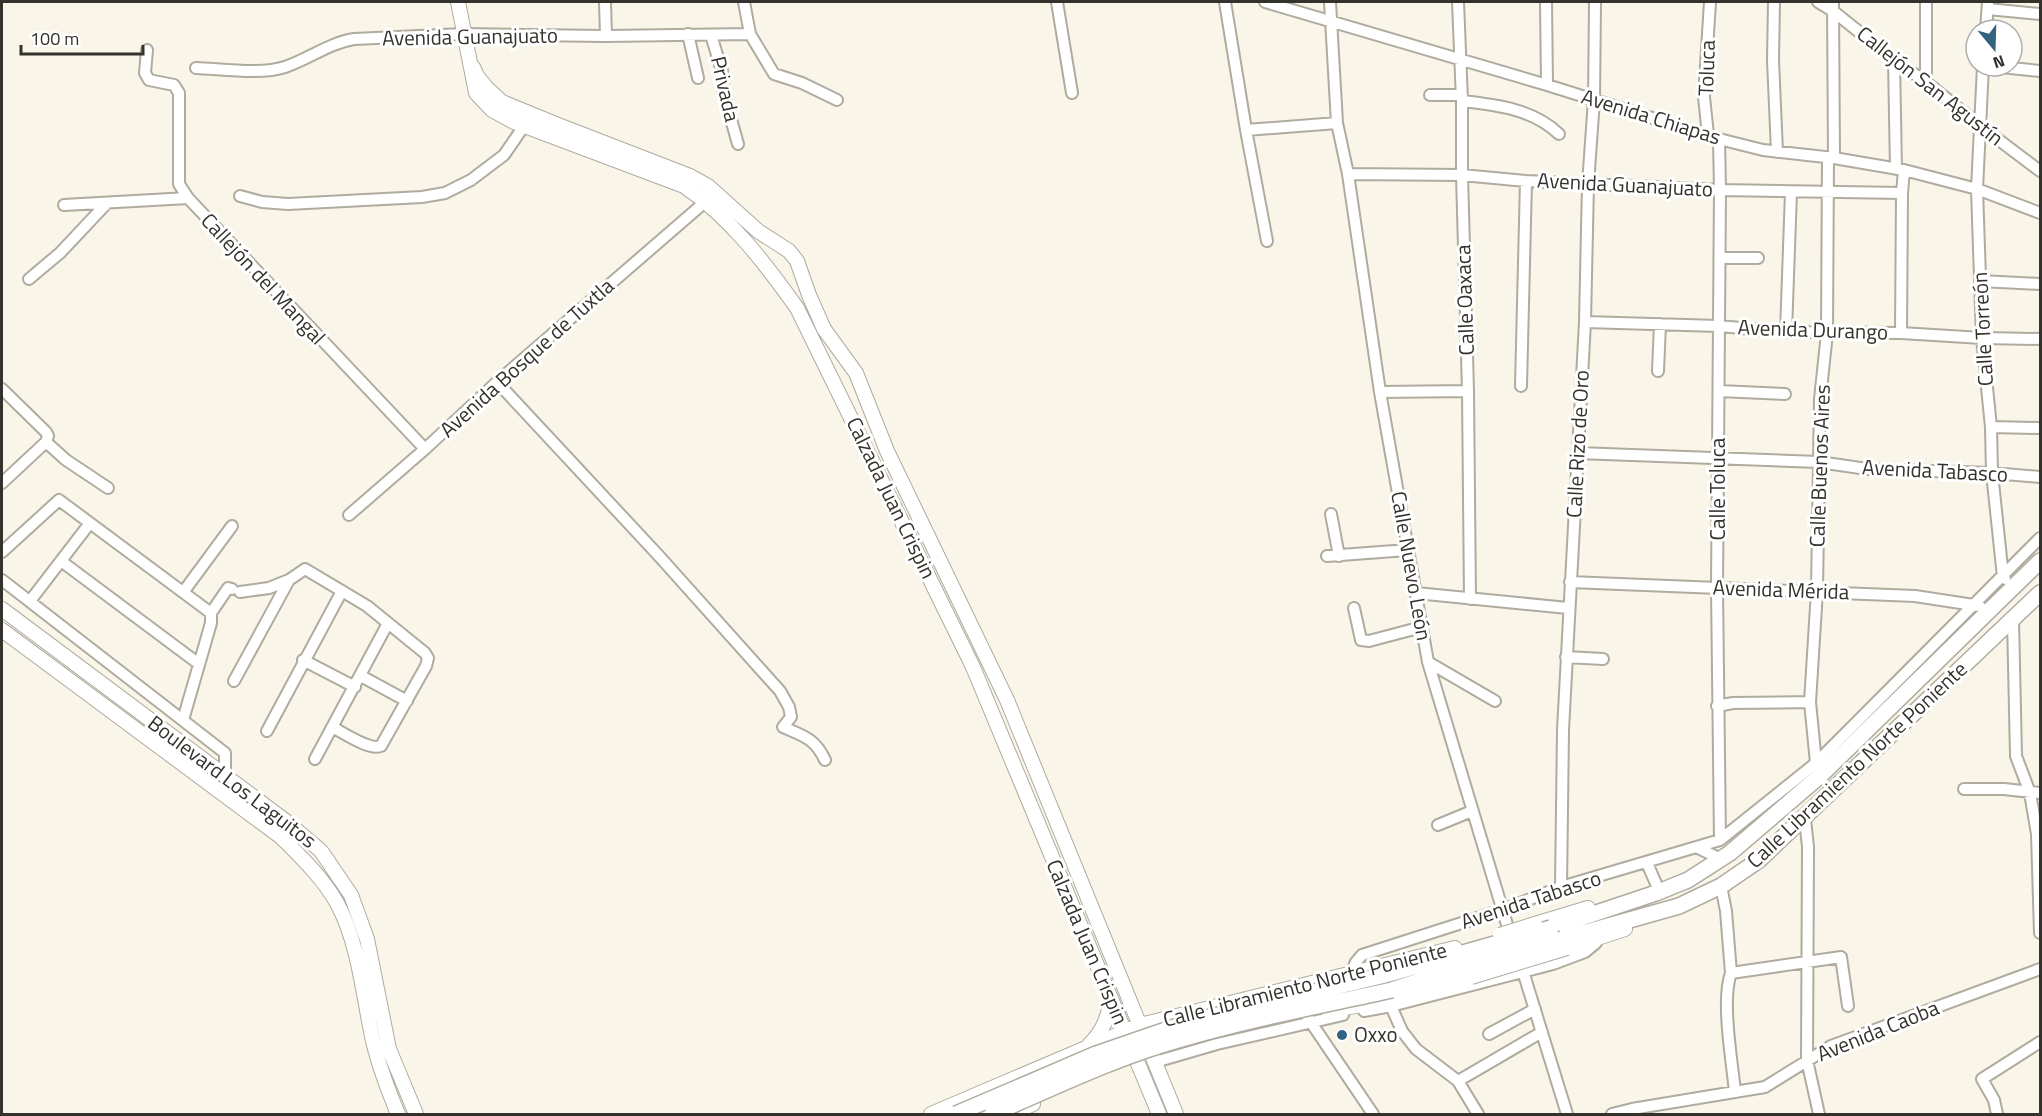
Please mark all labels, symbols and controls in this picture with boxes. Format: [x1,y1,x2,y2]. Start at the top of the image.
scale bar [21,18,142,56]
street label: Avenida Guanajuato [382,18,558,54]
street label: Callejón San Agustín [1850,18,2011,153]
north arrow [1964,18,2024,78]
text: 100 m [30,25,79,52]
street label: Toluca [1689,39,1723,96]
text: N [1990,49,2008,75]
street label: Privada [703,53,749,125]
street label: Avenida Chiapas [1578,80,1725,152]
street label: Avenida Guanajuato [1536,163,1714,205]
street label: Callejón del Mangal [194,205,334,352]
street label: Calle Oaxaca [1446,244,1482,356]
street label: Avenida Bosque de Tuxtla [432,270,621,444]
street label: Calle Torreón [1963,271,2001,387]
street label: Avenida Durango [1737,310,1889,348]
street label: Calle Rizo de Oro [1557,369,1597,519]
street label: Calle Buenos Aires [1800,384,1838,548]
street label: Calzada Juan Crispin [839,411,945,584]
street label: Calle Toluca [1701,437,1733,540]
street label: Avenida Tabasco [1861,450,2009,490]
street label: Calle Nuevo León [1383,489,1441,643]
street label: Avenida Mérida [1712,571,1850,607]
street label: Calle Libramiento Norte Poniente [1739,653,1974,875]
street label: Boulevard Los Laguitos [141,707,324,855]
street label: Calzada Juan Crispin [1039,854,1137,1029]
street label: Avenida Tabasco [1456,861,1605,937]
street label: Calle Libramiento Norte Poniente [1159,933,1450,1035]
street label: Avenida Caoba [1812,991,1944,1069]
place label: Oxxo [1354,1018,1398,1050]
marker: Oxxo [1335,1028,1349,1042]

